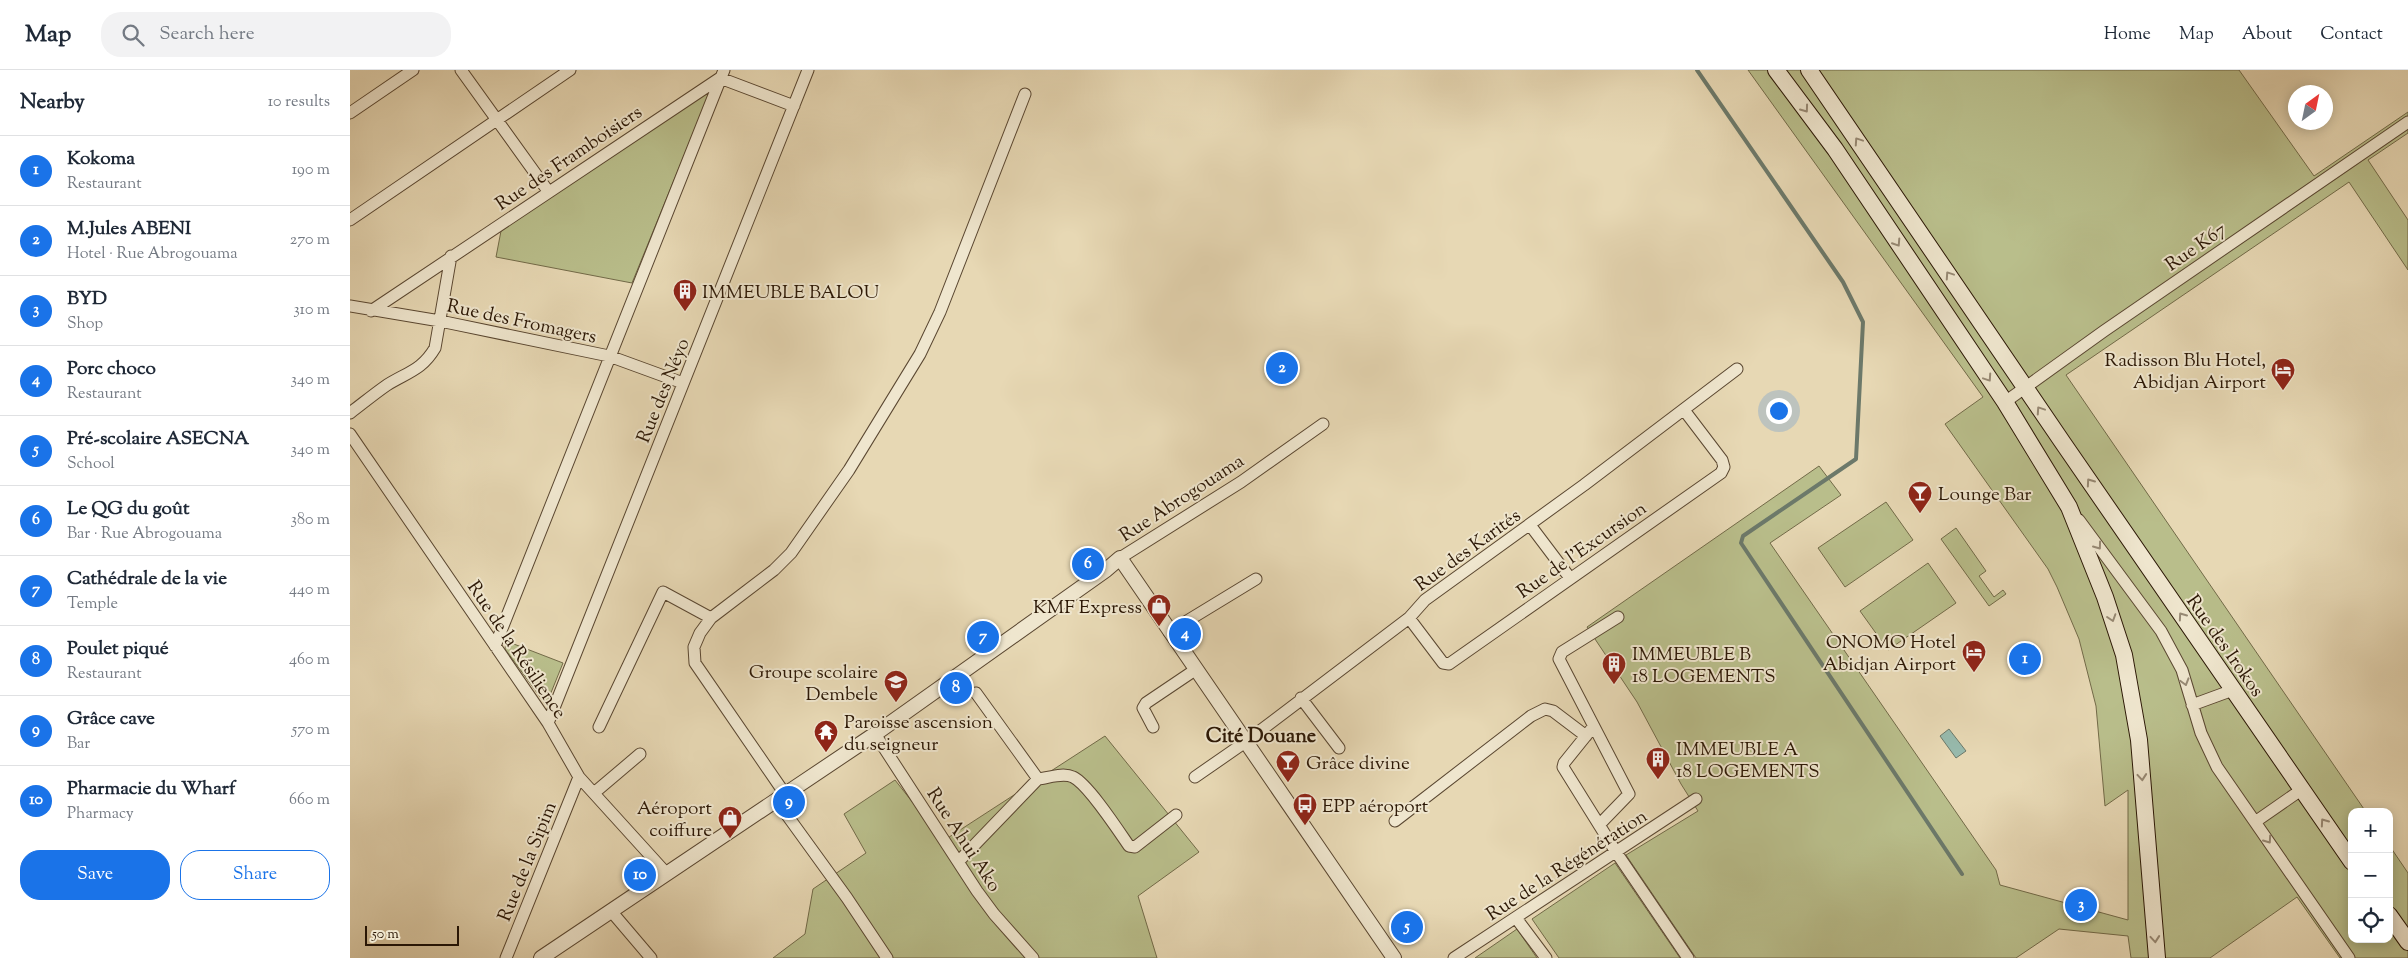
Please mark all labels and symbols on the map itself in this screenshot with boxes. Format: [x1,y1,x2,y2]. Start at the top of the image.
north arrow [2288,85,2333,130]
street label: Rue des Framboisiers [491,100,648,218]
one-way arrow [1800,103,1808,112]
one-way arrow [1855,137,1864,147]
street label: Rue K67 [2160,217,2233,279]
one-way arrow [1891,238,1900,247]
one-way arrow [1946,272,1955,281]
building icon: IMMEUBLE BALOU [672,278,698,312]
place label: IMMEUBLE BALOU [702,280,880,307]
street label: Rue des Fromagers [444,293,599,351]
street label: Rue des Néyo [631,335,698,447]
place label: Radisson Blu Hotel, Abidjan Airport [2105,348,2266,397]
pin: 2 [1266,349,1298,387]
hotel icon: Radisson Blu Hotel, Abidjan Airport [2270,357,2296,391]
one-way arrow [1982,372,1991,382]
your location [1766,398,1792,424]
one-way arrow [2037,406,2046,416]
street label: Rue Abrogouama [1115,448,1250,550]
one-way arrow [2087,478,2096,488]
bar icon: Lounge Bar [1907,480,1933,514]
place label: Lounge Bar [1938,482,2032,509]
street label: Rue de l'Excursion [1512,496,1653,606]
street label: Rue des Karités [1410,503,1527,599]
one-way arrow [2093,540,2101,549]
pin: 6 [1072,545,1104,583]
street label: Rue de la Résilience [460,576,572,725]
street label: Rue des Irokos [2179,590,2269,703]
shop icon: KMF Express [1146,593,1172,627]
place label: KMF Express [1033,595,1142,622]
one-way arrow [2179,612,2188,622]
one-way arrow [2106,613,2116,621]
pin: 4 [1169,615,1201,653]
pin: 7 [967,618,999,656]
place label: ONOMO Hotel Abidjan Airport [1823,630,1956,679]
hotel icon: ONOMO Hotel Abidjan Airport [1961,639,1987,673]
pin: 1 [2009,640,2041,678]
place label: IMMEUBLE B 18 LOGEMENTS [1632,642,1775,691]
building icon: IMMEUBLE B 18 LOGEMENTS [1601,651,1627,685]
place label: Groupe scolaire Dembele [749,660,878,709]
school or university icon: Groupe scolaire Dembele [883,669,909,703]
pin: 8 [940,669,972,707]
one-way arrow [2180,678,2190,686]
place label: Paroisse ascension du seigneur [844,710,993,759]
temple icon: Paroisse ascension du seigneur [813,719,839,753]
district label: Cité Douane [1206,723,1316,752]
place label: IMMEUBLE A 18 LOGEMENTS [1676,737,1819,786]
building icon: IMMEUBLE A 18 LOGEMENTS [1645,746,1671,780]
bar icon: Grâce divine [1275,749,1301,783]
place label: Grâce divine [1306,751,1410,778]
one-way arrow [2136,773,2147,781]
pin: 9 [773,783,805,821]
street label: Rue Ahui Ako [919,783,1007,898]
bus stop icon: EPP aéroport [1292,792,1318,826]
place label: EPP aéroport [1322,794,1429,821]
place label: Aéroport coiffure [637,796,712,845]
street label: Rue de la Sipim [492,798,565,926]
street label: Rue de la Régénération [1481,804,1653,928]
shop icon: Aéroport coiffure [717,805,743,839]
one-way arrow [2321,818,2330,828]
one-way arrow [2262,835,2271,844]
pin: 10 [624,856,656,894]
pin: 3 [2065,886,2097,924]
pin: 5 [1391,908,1423,946]
scale bar [365,923,459,946]
one-way arrow [2149,935,2160,943]

